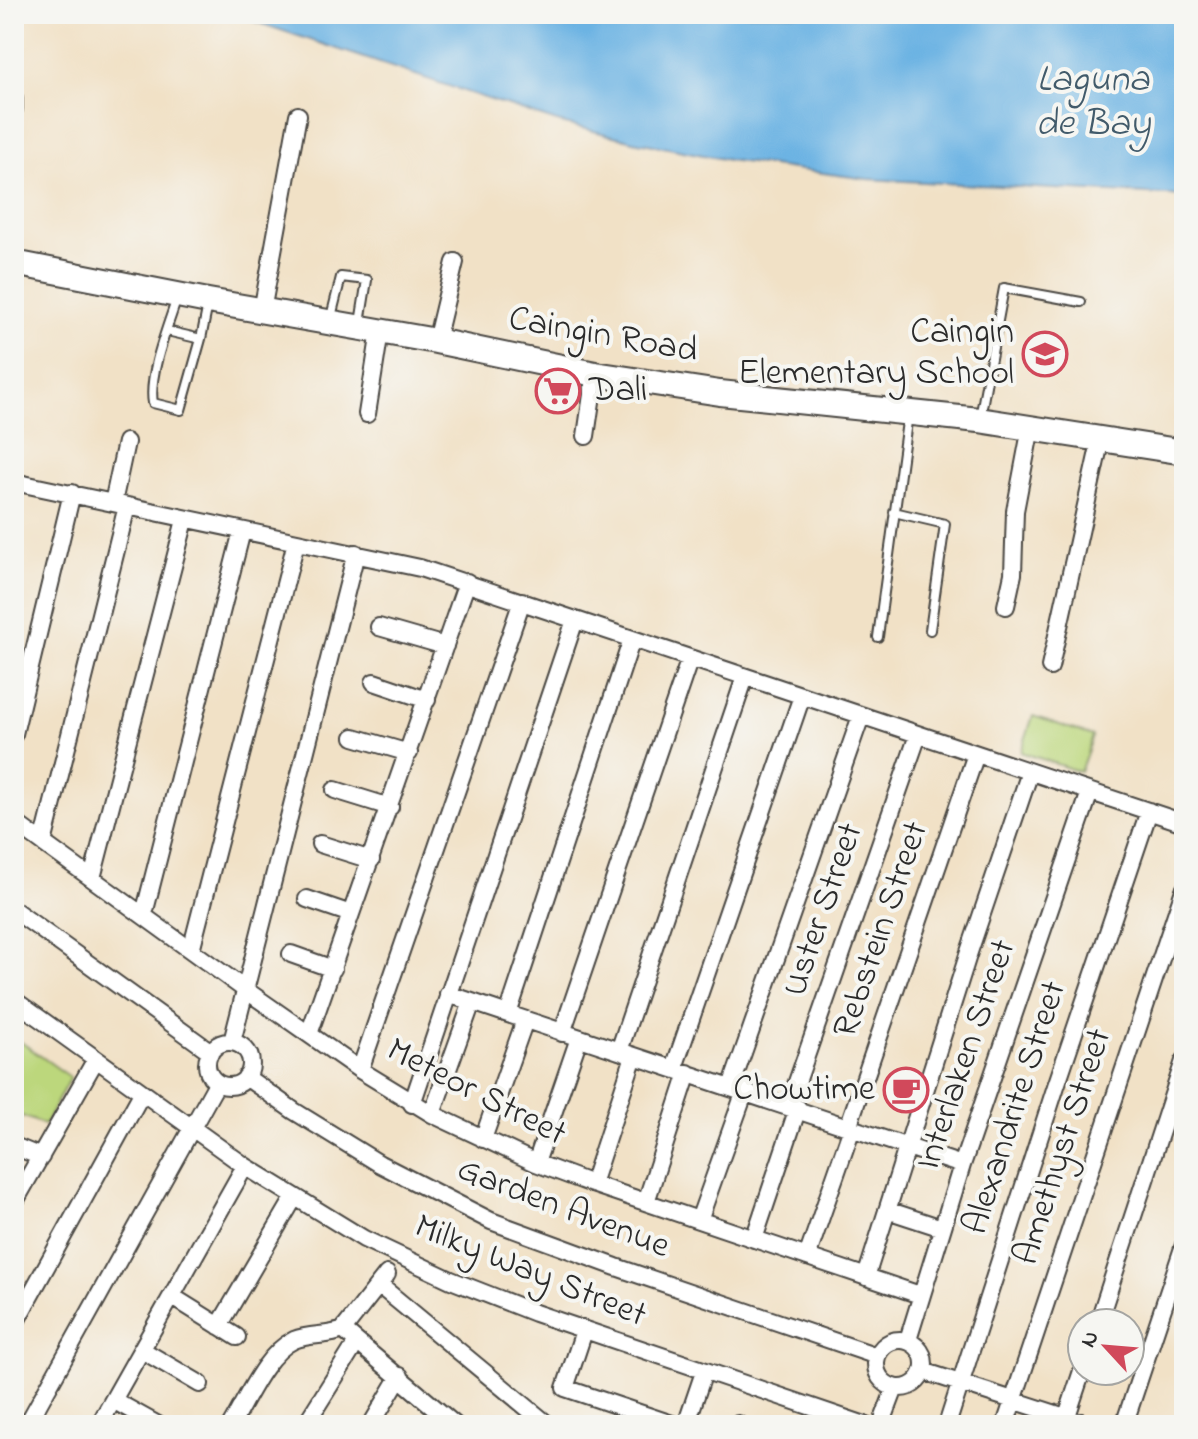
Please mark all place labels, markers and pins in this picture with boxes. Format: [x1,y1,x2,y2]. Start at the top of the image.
place label: Caingin Elementary School [738,307,1014,401]
school or university icon: Caingin Elementary School [1021,330,1069,378]
place label: Dali [588,365,647,418]
supermarket icon: Dali [534,367,582,415]
place label: Chowtime [733,1064,876,1117]
cafe icon: Chowtime [882,1066,930,1114]

